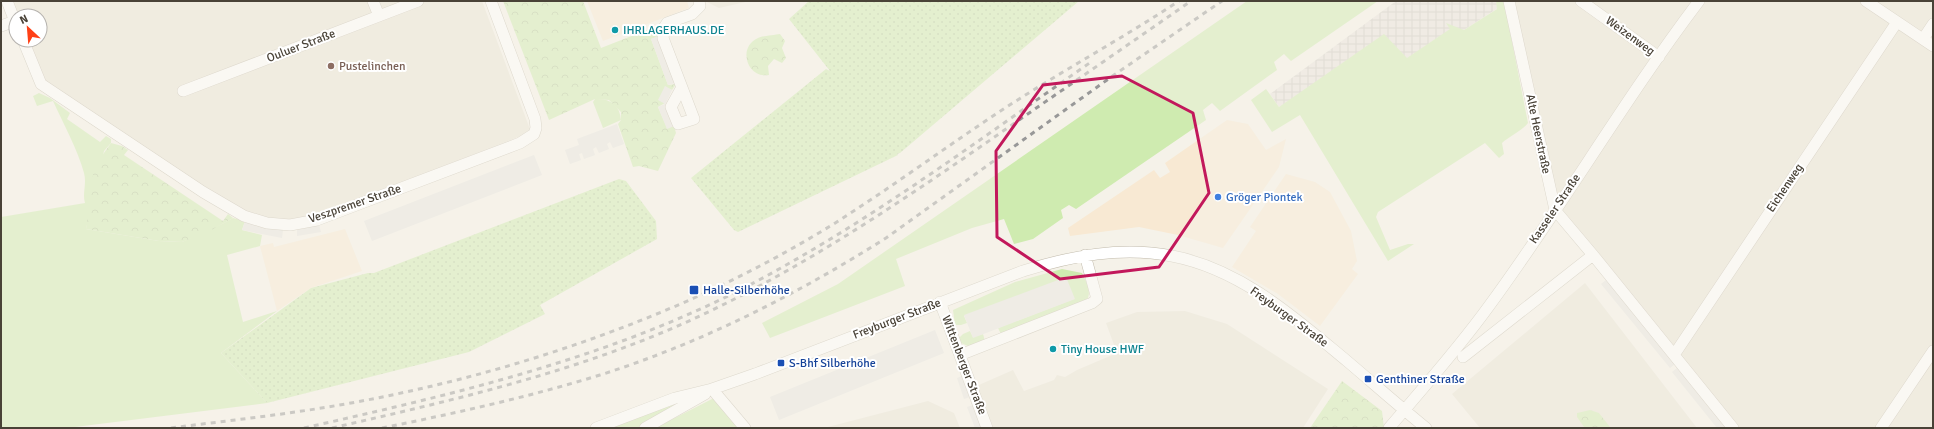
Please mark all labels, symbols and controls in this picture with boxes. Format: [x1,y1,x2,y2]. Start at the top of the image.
north arrow [8,8,48,48]
text: N [18,12,30,27]
street label: Weizenweg [1602,13,1658,59]
place label: IHRLAGERHAUS.DE [623,23,725,38]
marker: IHRLAGERHAUS.DE [610,25,620,35]
street label: Ouluer Straße [265,26,337,66]
place label: Pustelinchen [339,59,406,74]
marker: Pustelinchen [326,61,336,71]
street label: Alte Heerstraße [1522,93,1554,175]
street label: Eichenweg [1763,161,1807,215]
street label: Kasseler Straße [1526,171,1584,247]
street label: Veszpremer Straße [307,181,403,227]
place label: Gröger Piontek [1226,190,1303,205]
marker: Gröger Piontek [1213,192,1223,202]
place label: Halle-Silberhöhe [703,283,790,298]
marker: Halle-Silberhöhe [688,284,700,296]
street label: Freyburger Straße [1247,284,1331,350]
street label: Freyburger Straße [851,295,943,343]
street label: Wittenberger Straße [938,313,990,417]
place label: Tiny House HWF [1061,342,1144,357]
marker: Tiny House HWF [1048,344,1058,354]
place label: S-Bhf Silberhöhe [789,356,876,371]
marker: S-Bhf Silberhöhe [776,358,786,368]
place label: Genthiner Straße [1376,372,1465,387]
marker: Genthiner Straße [1363,374,1373,384]

